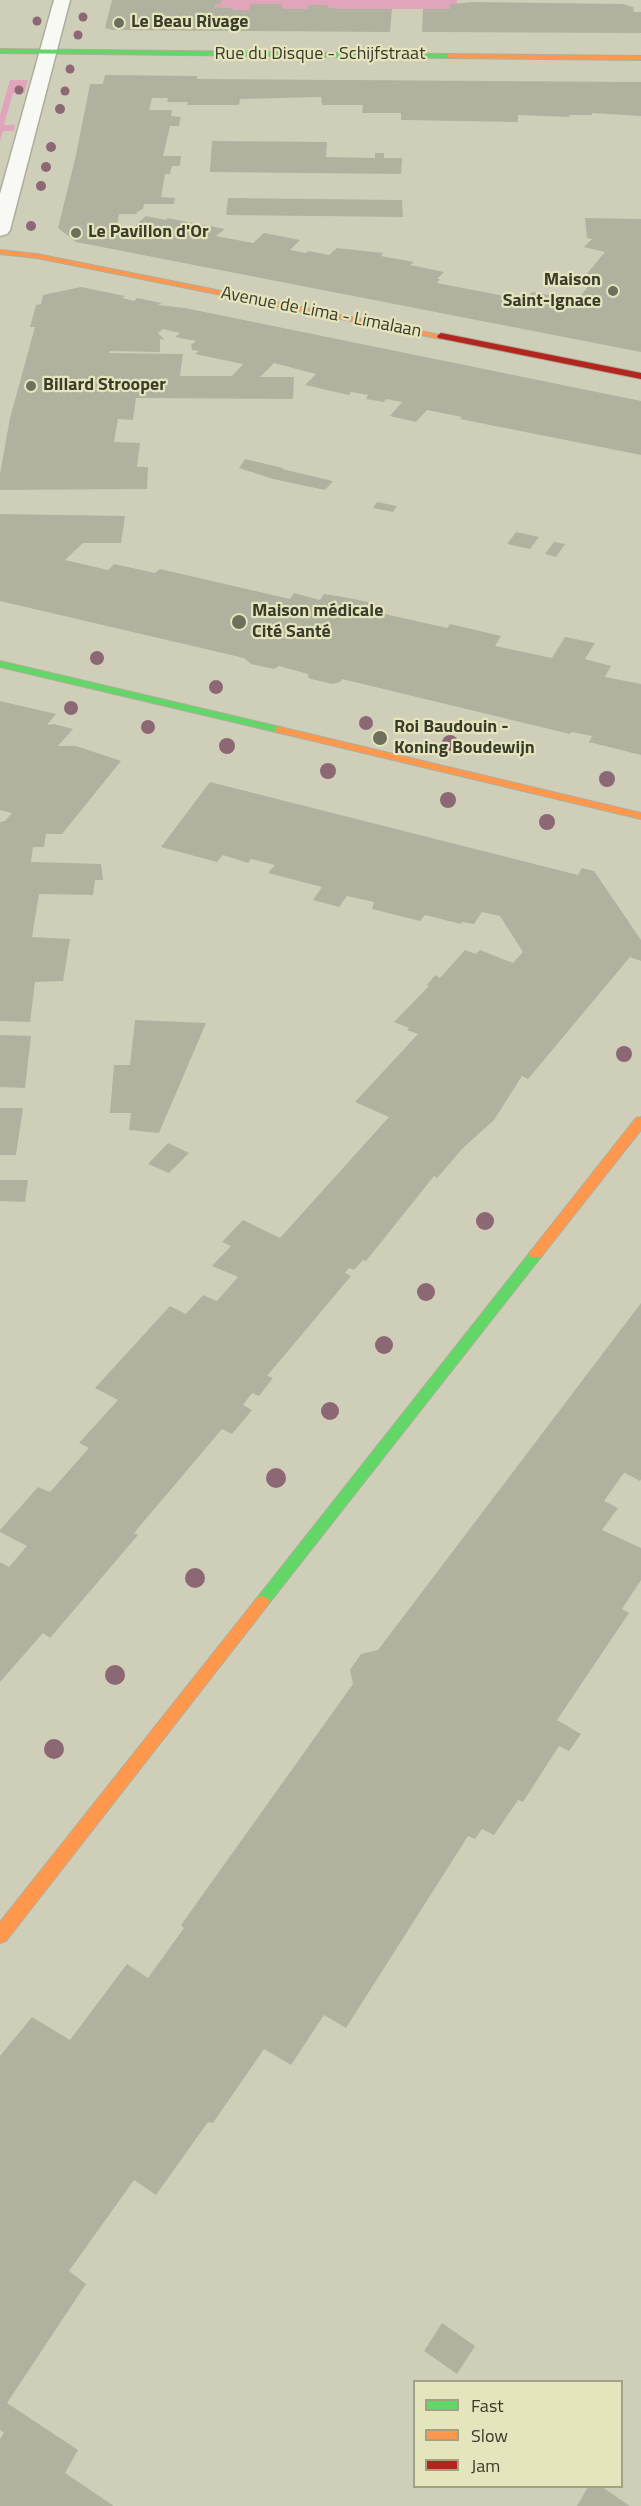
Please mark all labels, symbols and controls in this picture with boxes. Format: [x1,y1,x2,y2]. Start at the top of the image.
place label: Le Beau Rivage [131,12,249,34]
marker: Le Beau Rivage [112,16,126,30]
street label: Rue du Disque - Schijfstraat [215,44,425,66]
place label: Le Pavillon d'Or [88,222,209,244]
marker: Le Pavillon d'Or [69,226,83,240]
place label: Maison Saint-Ignace [503,270,601,312]
street label: Avenue de Lima - Limalaan [219,283,423,343]
marker: Maison Saint-Ignace [606,284,620,298]
place label: Billard Strooper [43,375,166,397]
marker: Billard Strooper [24,379,38,393]
place label: Maison médicale Cité Santé [252,601,383,644]
marker: Maison médicale Cité Santé [230,613,248,631]
place label: Roi Baudouin - Koning Boudewijn [394,717,535,760]
marker: Roi Baudouin - Koning Boudewijn [371,729,389,747]
legend [413,2380,623,2488]
text: Fast [471,2392,504,2419]
text: Slow [471,2422,508,2449]
text: Jam [471,2452,500,2479]

